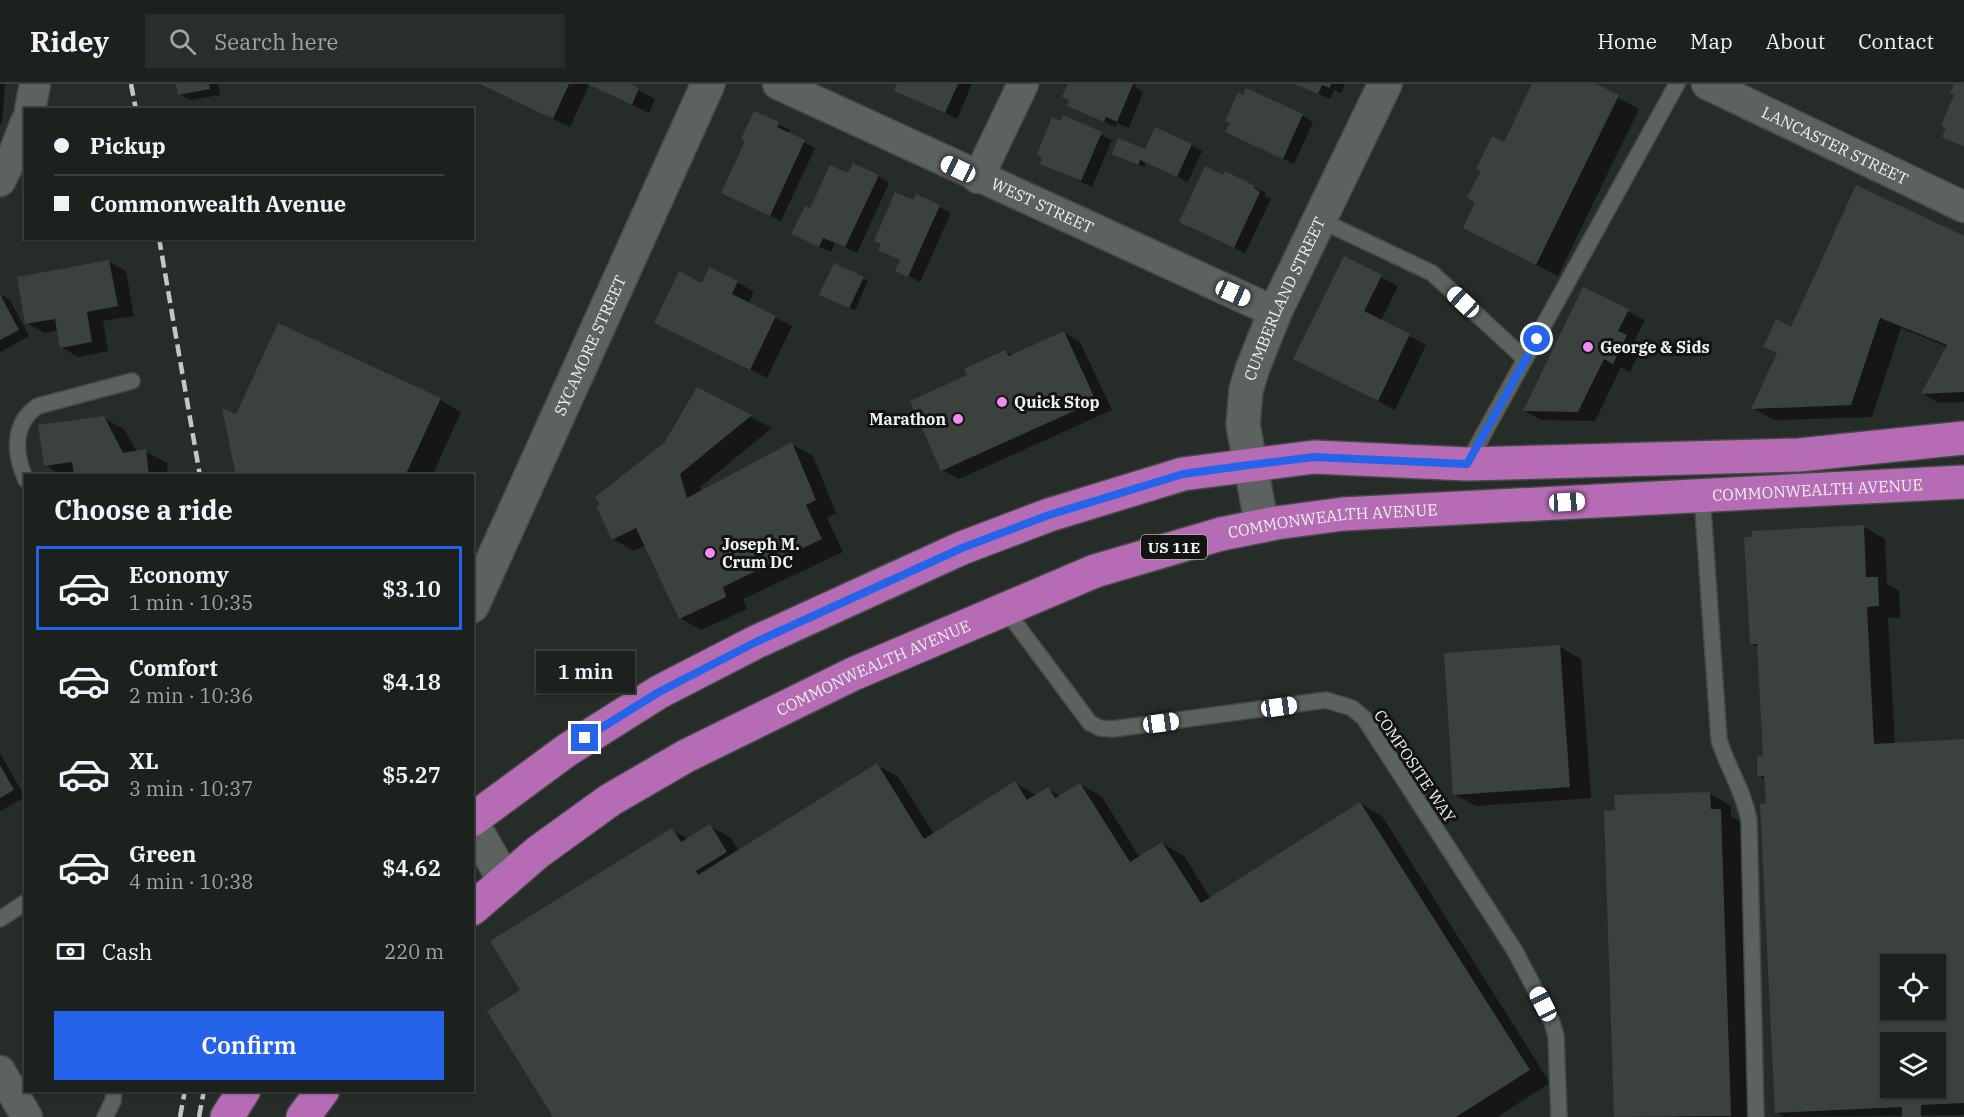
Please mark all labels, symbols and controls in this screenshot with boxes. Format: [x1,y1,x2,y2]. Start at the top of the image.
search box [145,14,565,68]
text: Ridey [30,23,109,60]
icon: search [166,25,199,58]
text: Search here [214,27,338,56]
text: Home [1597,27,1657,55]
text: Map [1690,27,1733,55]
text: About [1766,27,1825,55]
text: Contact [1858,27,1934,55]
street label: LANCASTER STREET [1759,102,1912,189]
text: Pickup [90,131,166,160]
car [938,153,978,185]
street label: WEST STREET [988,173,1097,237]
text: Commonwealth Avenue [90,189,346,218]
street label: CUMBERLAND STREET [1239,214,1329,383]
street label: SYCAMORE STREET [549,272,630,419]
car [1213,277,1253,309]
car [1444,283,1482,321]
route start [1523,325,1550,352]
place label: George & Sids [1600,337,1710,357]
marker: George & Sids [1581,340,1595,354]
place label: Quick Stop [1014,392,1100,412]
marker: Quick Stop [995,395,1009,409]
place label: Marathon [869,409,946,429]
marker: Marathon [951,412,965,426]
street label: COMMONWEALTH AVENUE [1712,474,1923,505]
text: Choose a ride [54,492,233,527]
car [1549,492,1585,512]
street label: COMMONWEALTH AVENUE [1226,499,1438,542]
place label: Joseph M. Crum DC [722,534,800,572]
road number: US 11E [1141,535,1207,559]
marker: Joseph M. Crum DC [703,546,717,560]
text: Economy [129,560,229,589]
icon: car [57,561,111,615]
text: $3.10 [382,574,441,603]
text: 1 min · 10:35 [129,589,253,616]
street label: COMMONWEALTH AVENUE [773,615,973,720]
callout: 1 min [536,651,634,693]
text: Comfort [129,653,218,682]
icon: car [57,654,111,708]
text: 1 min [558,658,613,685]
text: $4.18 [382,667,441,696]
text: 2 min · 10:36 [129,682,253,709]
car [1260,696,1298,718]
street label: COMPOSITE WAY [1370,706,1460,826]
car [1142,712,1180,734]
route end [571,724,598,751]
text: XL [129,746,159,775]
icon: car [57,747,111,801]
text: $5.27 [382,760,441,789]
text: 3 min · 10:37 [129,775,253,802]
text: Green [129,839,196,868]
icon: car [57,840,111,894]
text: $4.62 [382,853,441,882]
text: 4 min · 10:38 [129,868,253,895]
icon: cash [54,935,87,968]
text: Cash [102,937,153,966]
text: 220 m [384,938,444,965]
map controls [1880,954,1946,1098]
button: locate [1880,954,1946,1020]
car [1527,984,1559,1024]
button: Confirm [54,1011,444,1080]
button: layers [1880,1032,1946,1098]

